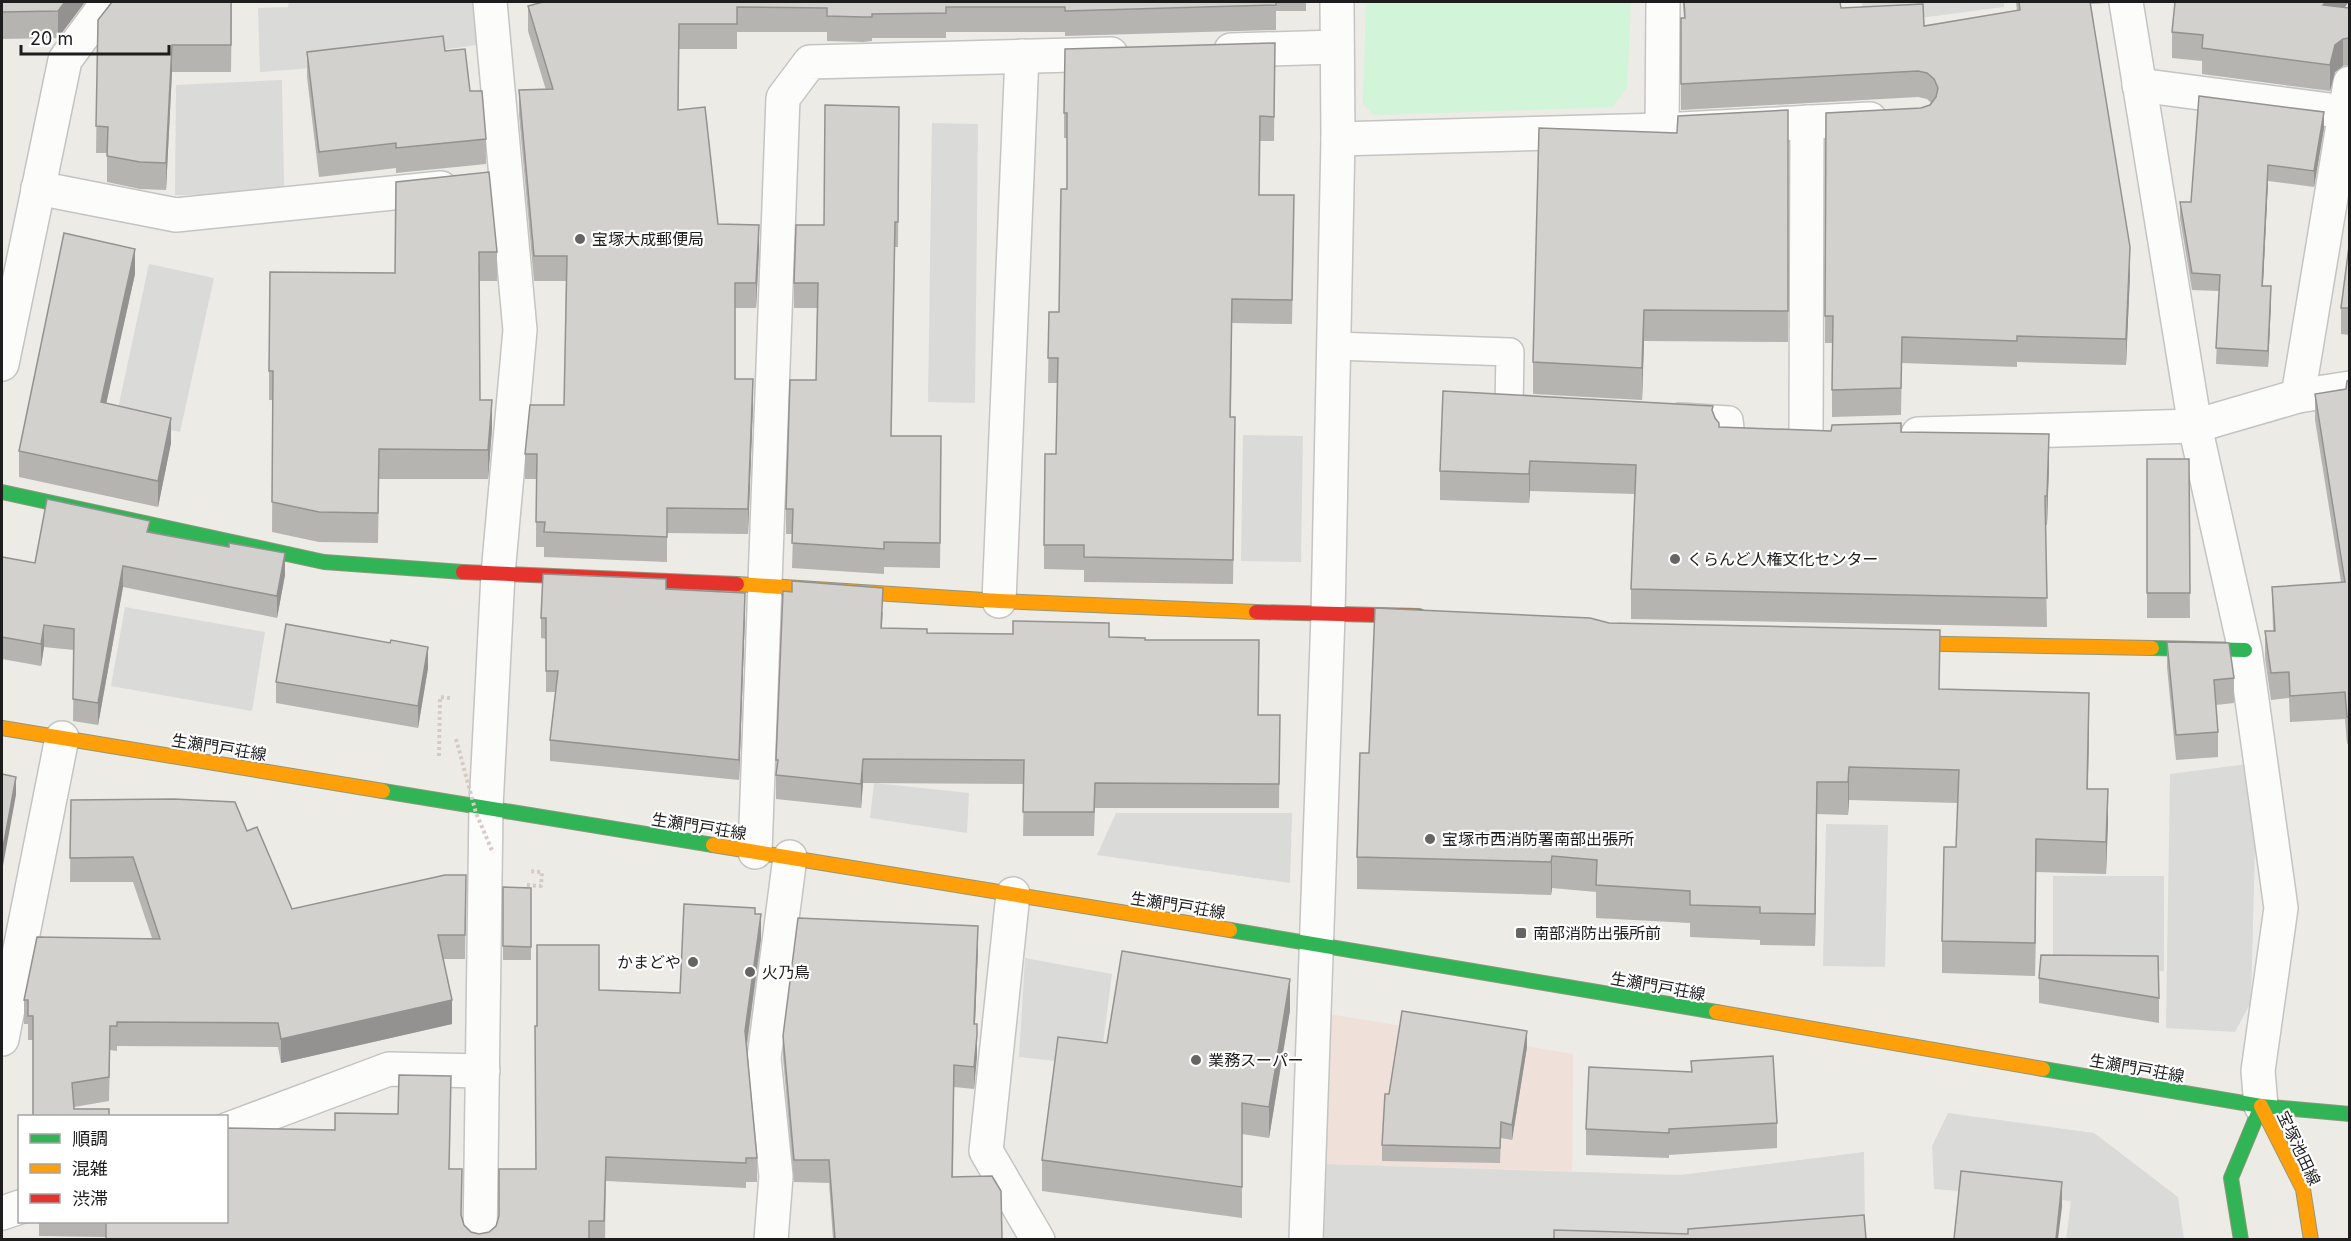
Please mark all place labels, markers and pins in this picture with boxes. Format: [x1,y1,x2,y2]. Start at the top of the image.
place label: 宝塚大成郵便局 [592,229,704,249]
marker: 宝塚大成郵便局 [573,232,587,246]
place label: くらんど人権文化センター [1687,549,1879,569]
marker: くらんど人権文化センター [1668,552,1682,566]
place label: 宝塚市西消防署南部出張所 [1442,829,1634,849]
marker: 宝塚市西消防署南部出張所 [1423,832,1437,846]
place label: 南部消防出張所前 [1533,923,1661,943]
marker: 南部消防出張所前 [1514,926,1528,940]
place label: かまどや [617,952,681,972]
marker: かまどや [686,955,700,969]
place label: 火乃鳥 [762,962,810,982]
marker: 火乃鳥 [743,965,757,979]
place label: 業務スーパー [1208,1050,1304,1070]
marker: 業務スーパー [1189,1053,1203,1067]

